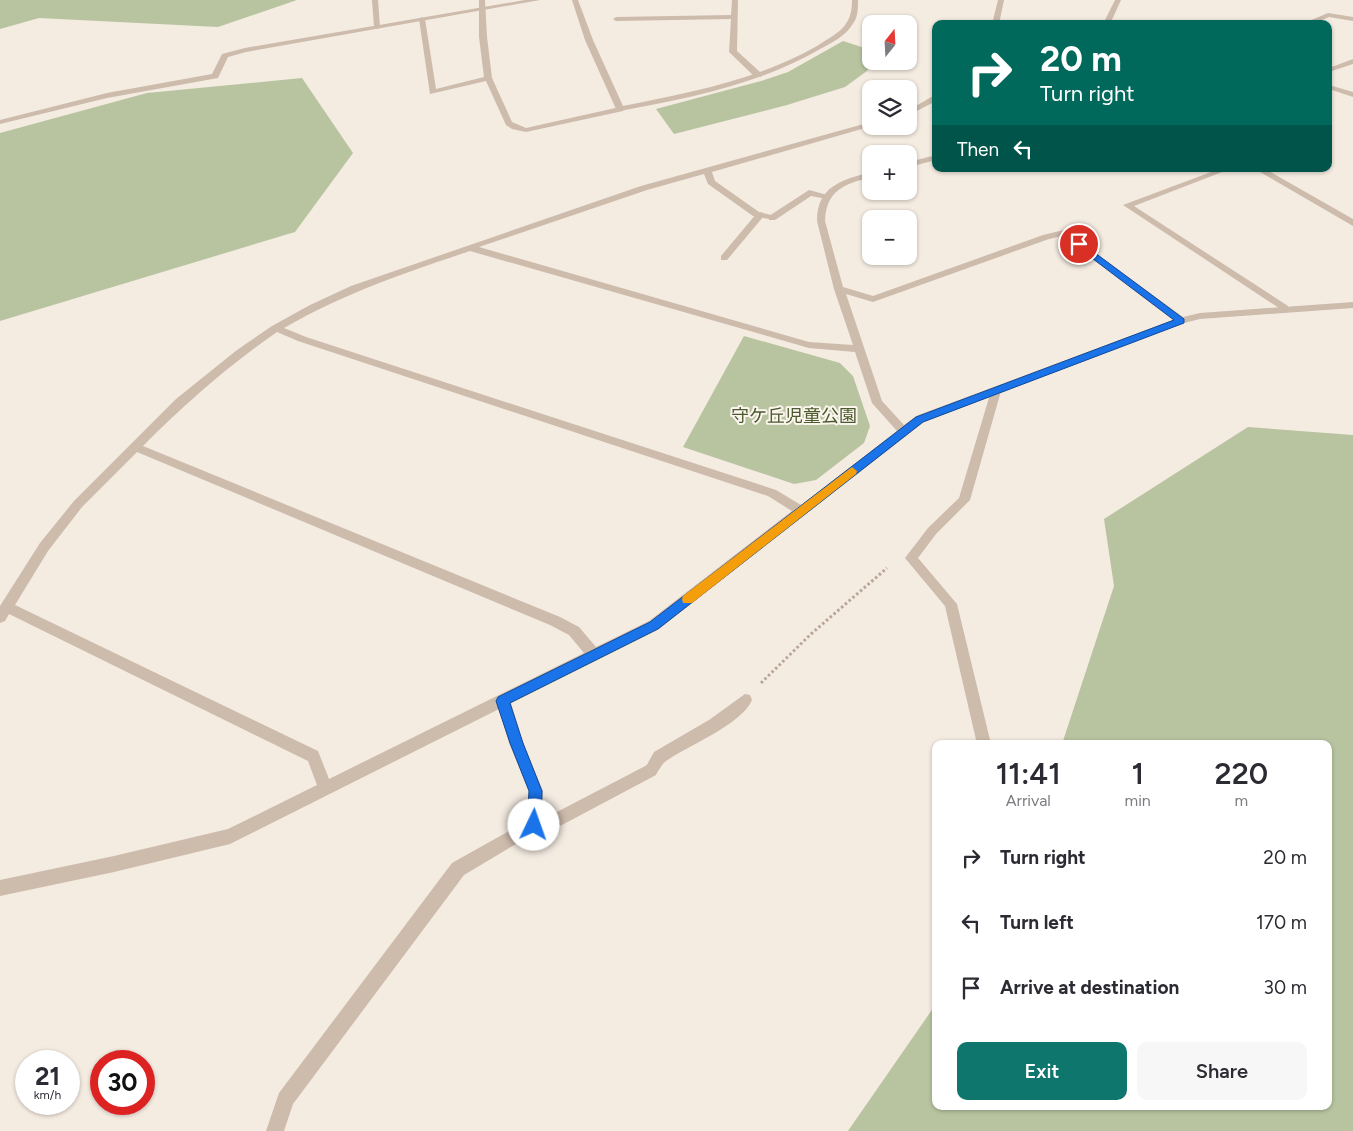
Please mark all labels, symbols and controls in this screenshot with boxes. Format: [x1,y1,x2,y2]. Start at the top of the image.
north arrow [862,15,918,70]
map controls [862,15,917,265]
text: 20 m [1040,38,1122,80]
icon: right [957,40,1022,105]
button: layers [862,80,917,135]
text: Turn right [1040,80,1135,107]
icon: left [1009,135,1037,163]
text: Then [957,138,999,161]
button: + [862,145,917,200]
button: − [862,210,917,265]
pin [1058,223,1100,265]
icon: arrive [1065,230,1093,258]
park label: 守ケ丘児童公園 [731,405,857,427]
text: 11:41 [996,755,1061,792]
text: 1 [1131,755,1144,792]
text: 220 [1215,755,1268,792]
text: Arrival [1006,791,1051,810]
text: min [1125,791,1151,810]
text: m [1235,791,1248,810]
position arrow [507,798,559,850]
icon: right [957,844,985,872]
text: Turn right [1000,846,1086,869]
text: 20 m [1263,846,1307,869]
icon: left [957,909,985,937]
text: Turn left [1000,911,1074,934]
text: 170 m [1256,911,1307,934]
icon: arrive [957,974,985,1002]
text: Arrive at destination [1000,976,1179,999]
text: 30 m [1264,976,1307,999]
button: Exit [957,1042,1127,1100]
button: Share [1137,1042,1307,1100]
speed limit sign: 30 [90,1050,155,1115]
text: 21 [35,1061,60,1091]
text: km/h [34,1088,61,1102]

